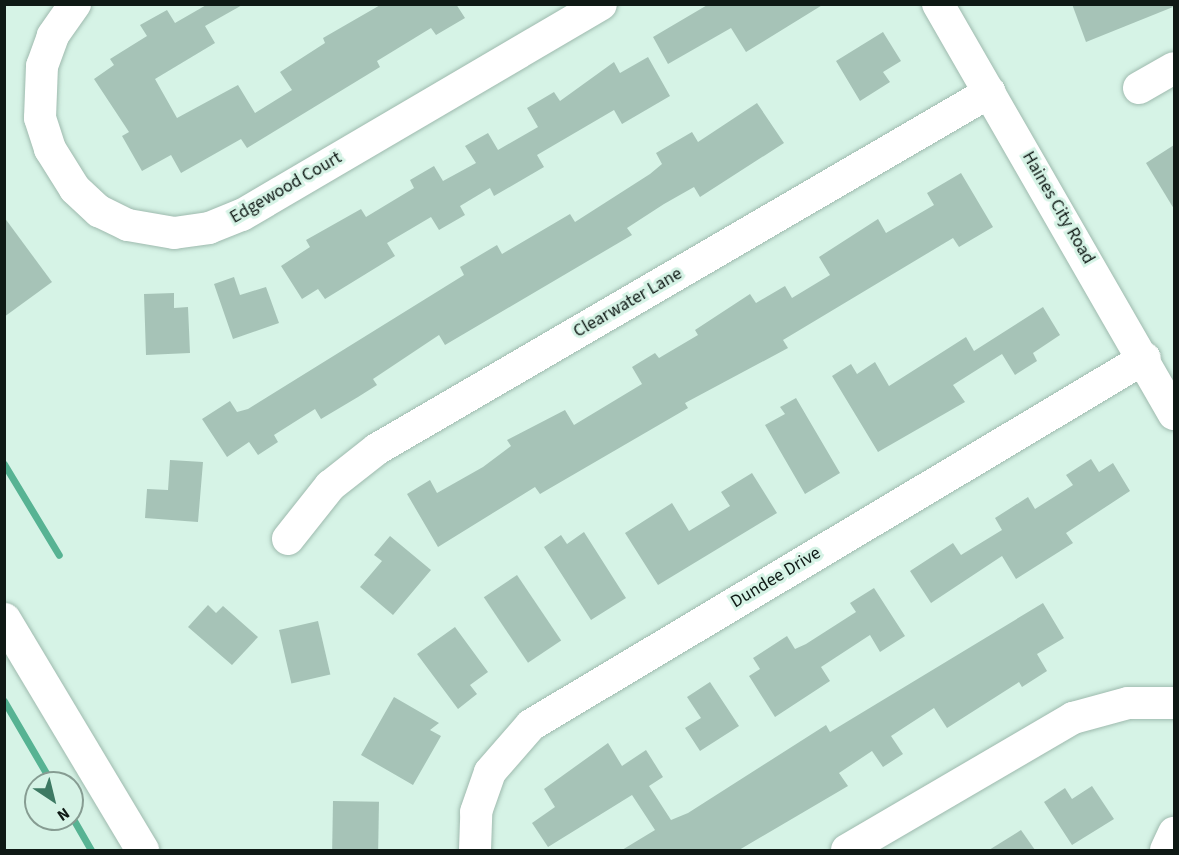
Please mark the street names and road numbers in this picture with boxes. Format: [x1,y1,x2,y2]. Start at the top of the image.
street label: Edgewood Court [226,147,346,229]
street label: Haines City Road [1017,148,1099,268]
street label: Clearwater Lane [570,263,686,343]
street label: Dundee Drive [727,543,825,613]

